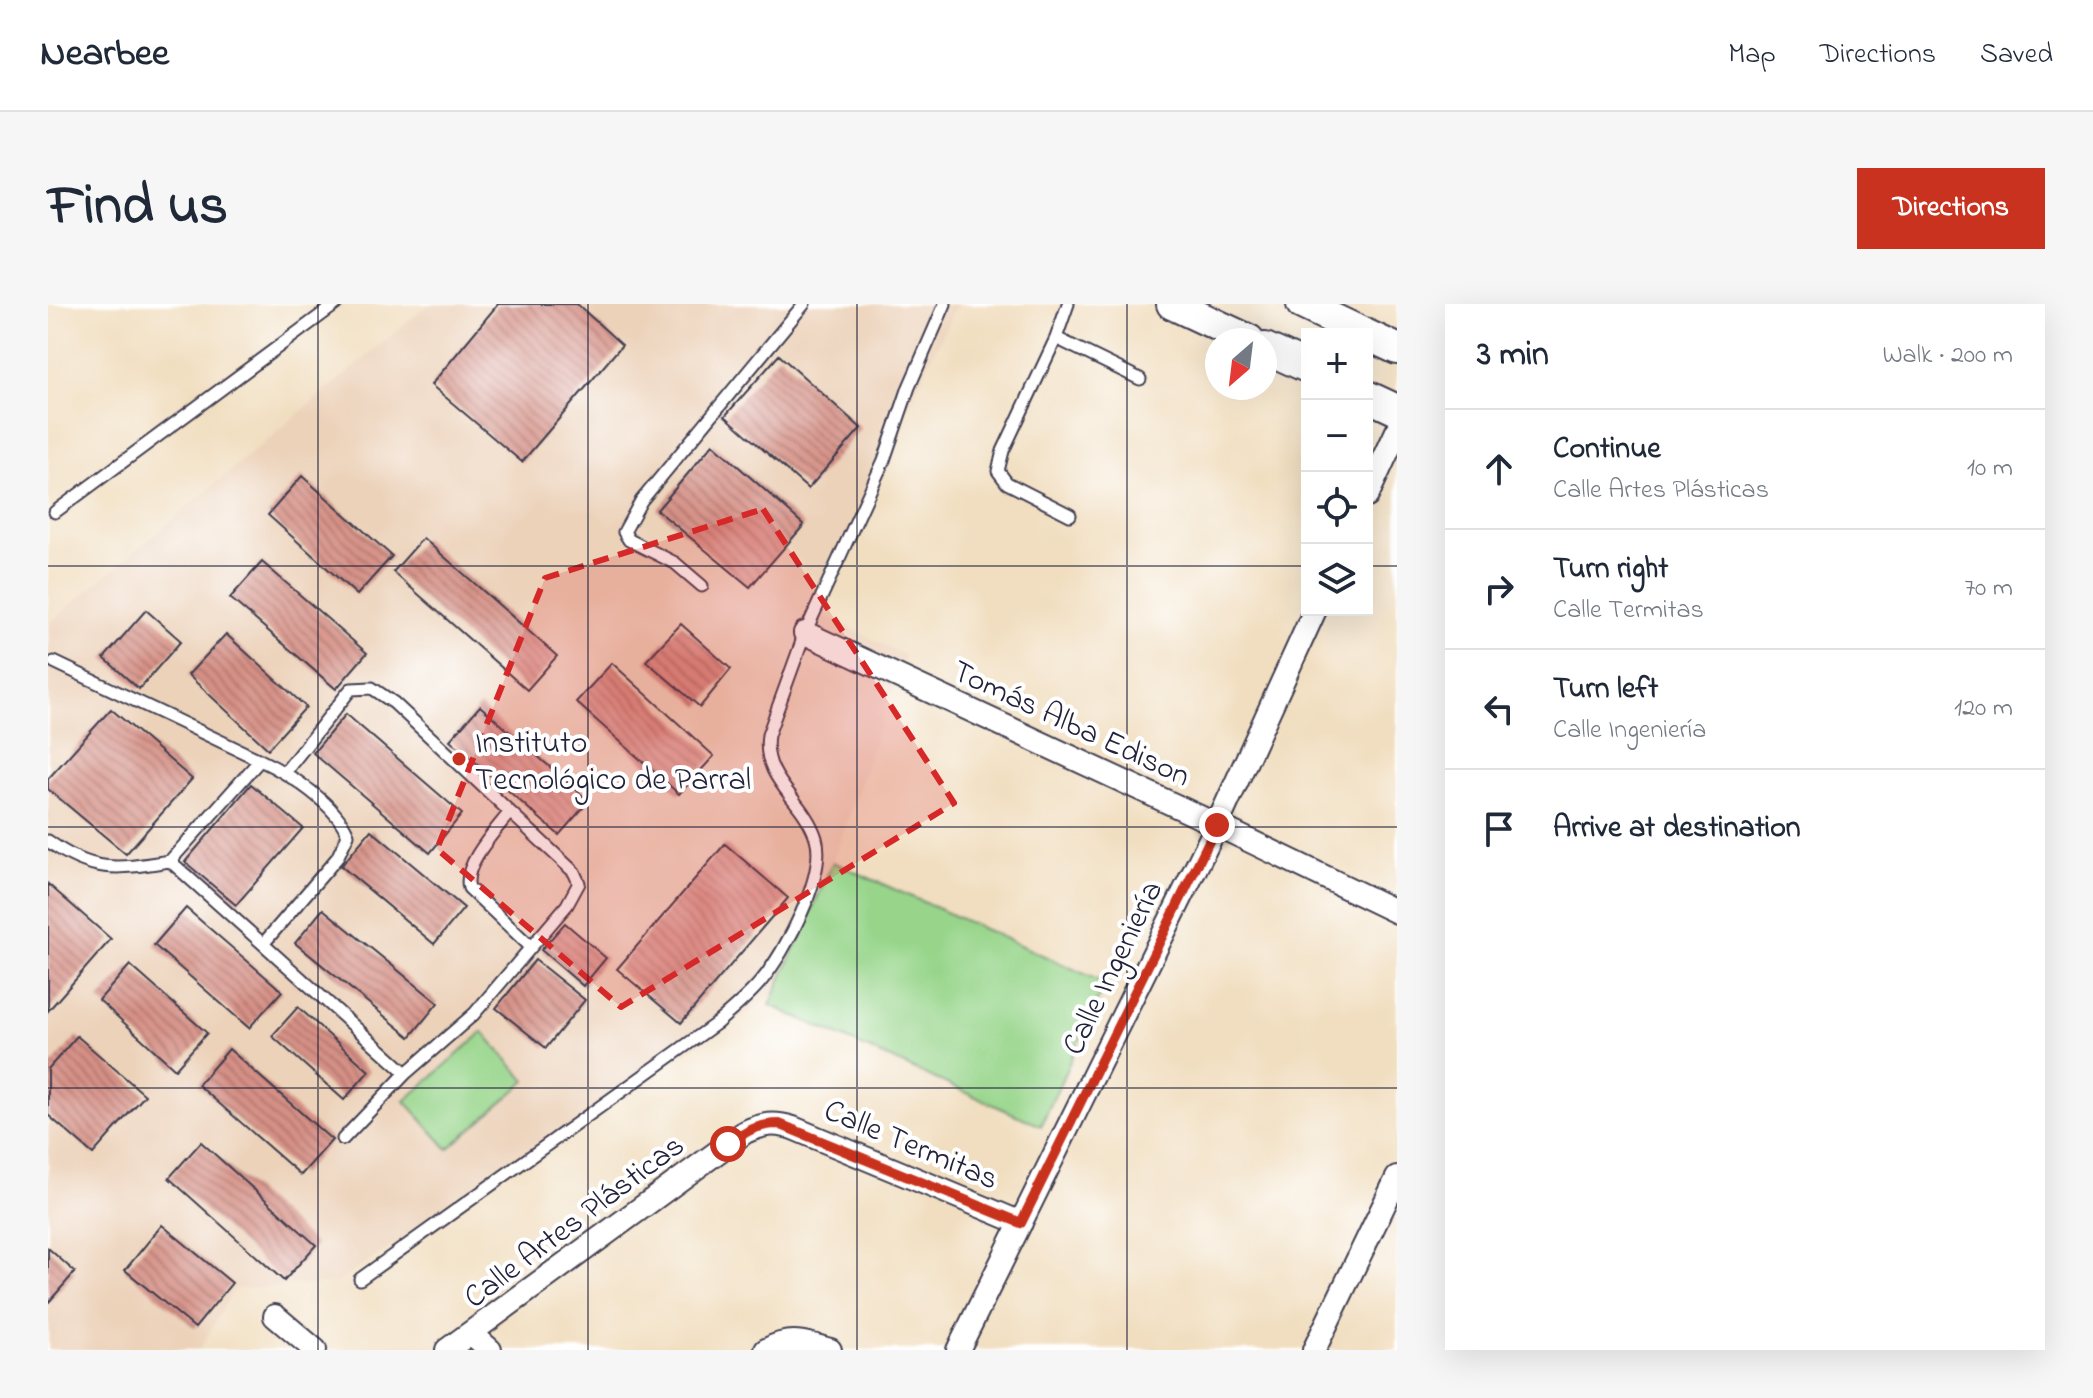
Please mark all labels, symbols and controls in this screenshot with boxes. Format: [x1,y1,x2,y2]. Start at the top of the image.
text: Nearbee [40,27,169,83]
text: Map [1728,35,1776,76]
text: Directions [1820,35,1936,76]
text: Saved [1980,35,2053,76]
text: Find us [48,168,228,249]
button: Directions [1857,168,2045,249]
north arrow [1205,328,1277,400]
map controls [1301,328,1373,616]
button: + [1301,328,1373,400]
text: 3 min [1477,331,1549,381]
text: Walk · 200 m [1882,337,2013,375]
button: − [1301,400,1373,472]
text: Continue [1553,428,1661,472]
icon: ahead [1477,447,1521,491]
text: 10 m [1967,450,2013,488]
button: locate [1301,472,1373,544]
text: Calle Artes Plásticas [1553,472,1769,510]
button: layers [1301,544,1373,616]
text: Turn right [1553,548,1668,592]
icon: right [1477,567,1521,611]
text: 70 m [1964,570,2013,608]
text: Calle Termitas [1553,592,1704,630]
street label: Tomás Alba Edison [944,649,1197,801]
text: Turn left [1553,668,1658,712]
icon: left [1477,687,1521,731]
text: 120 m [1954,690,2013,728]
text: Calle Ingeniería [1553,712,1706,750]
place label: Instituto Tecnológico de Parral [475,721,751,805]
marker: Instituto Tecnológico de Parral [450,750,468,768]
route end [1199,807,1235,843]
icon: arrive [1477,807,1521,851]
text: Arrive at destination [1553,807,1801,851]
street label: Calle Ingeniería [1052,873,1177,1064]
street label: Calle Termitas [816,1088,1005,1204]
street label: Calle Artes Plásticas [455,1124,695,1322]
route start [710,1126,746,1162]

